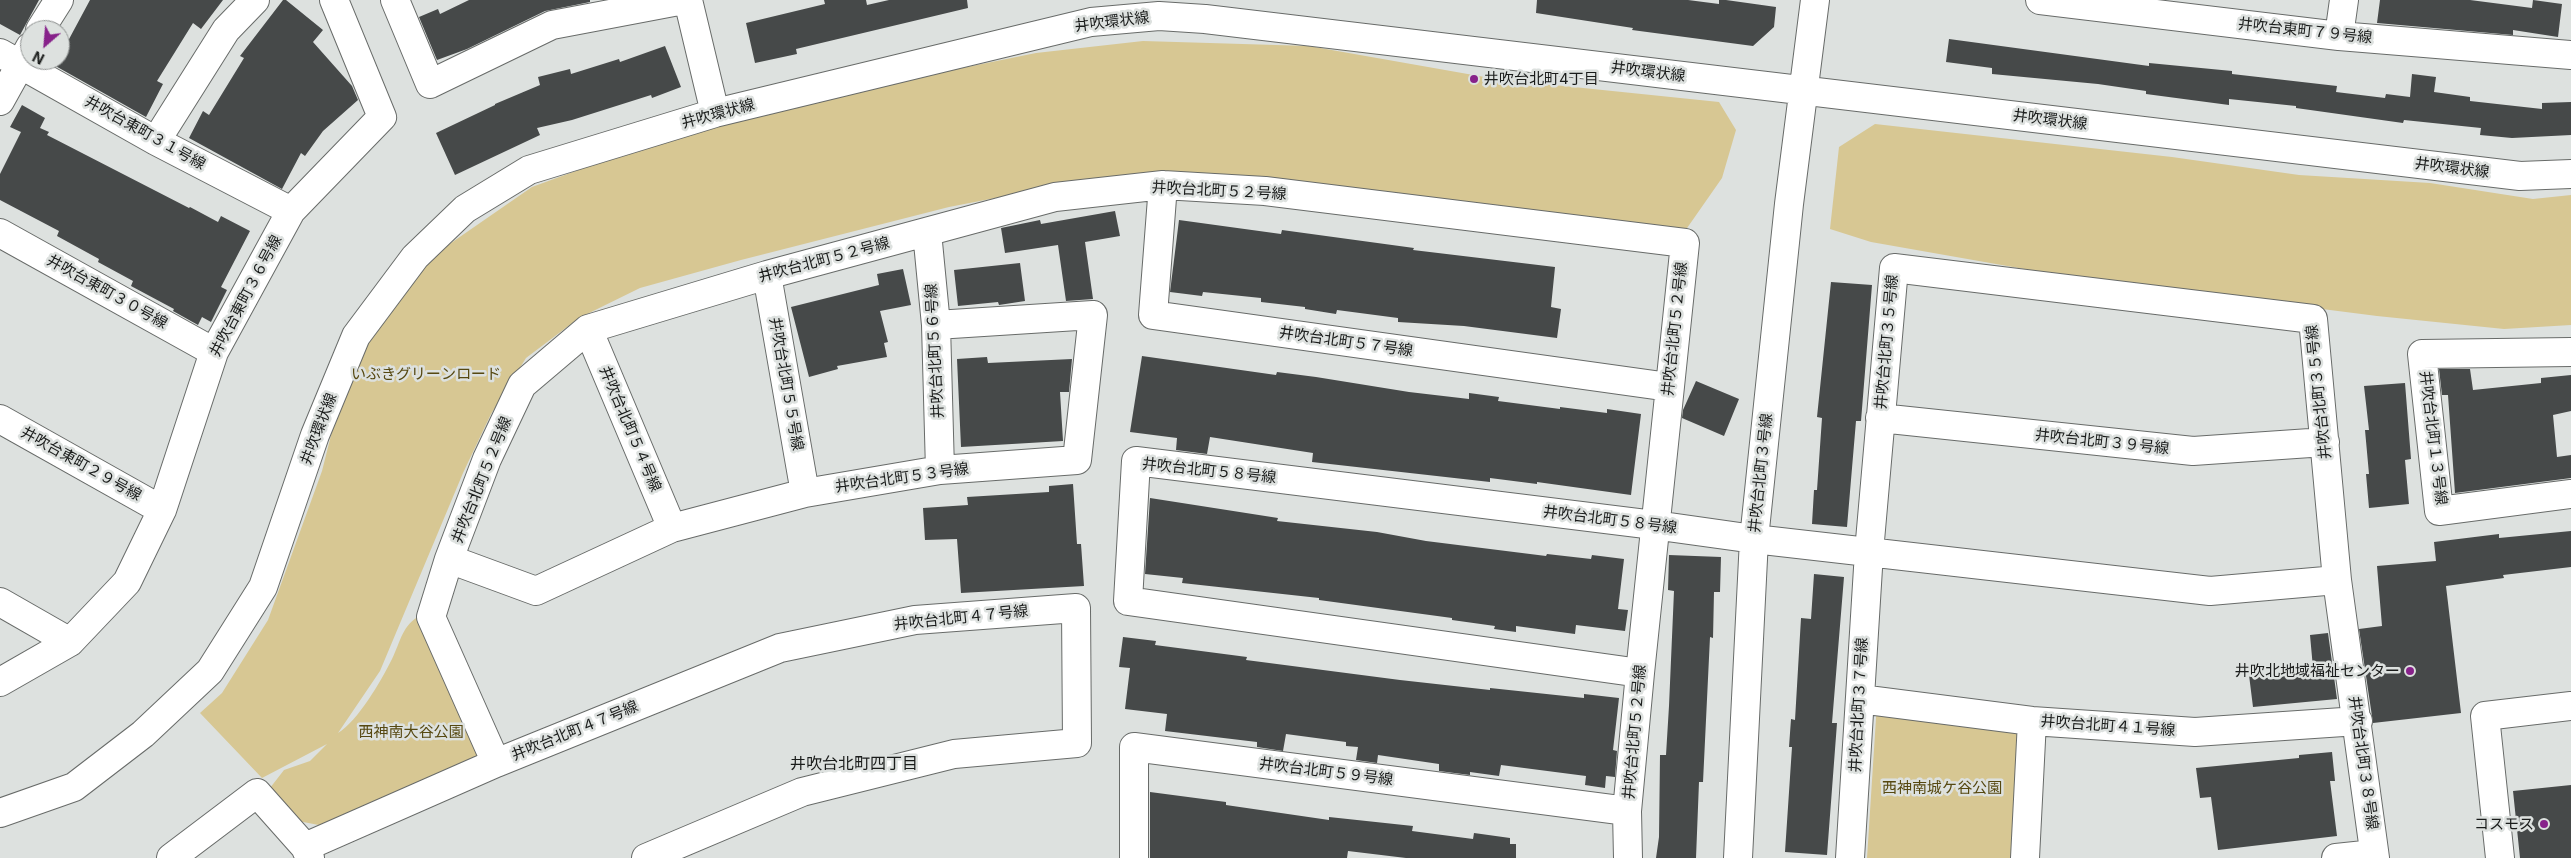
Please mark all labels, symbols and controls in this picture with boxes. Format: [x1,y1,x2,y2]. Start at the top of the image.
street label: 井吹環状線 [1074,8,1150,36]
street label: 井吹台東町７９号線 [2237,15,2373,47]
north arrow [20,20,70,70]
text: N [30,48,47,68]
street label: 井吹環状線 [1610,58,1686,86]
place label: 井吹台北町4丁目 [1484,70,1599,88]
marker: 井吹台北町4丁目 [1468,73,1480,85]
street label: 井吹台東町３１号線 [82,92,208,174]
street label: 井吹環状線 [679,96,757,132]
street label: 井吹環状線 [2012,106,2088,134]
street label: 井吹環状線 [2414,154,2490,182]
street label: 井吹台北町５２号線 [1151,178,1287,204]
street label: 井吹台東町３６号線 [206,232,286,360]
street label: 井吹台北町５２号線 [756,234,892,286]
street label: 井吹台東町３０号線 [44,251,170,333]
street label: 井吹台北町５２号線 [1659,261,1691,397]
street label: 井吹台北町３５号線 [1872,274,1902,410]
street label: 井吹台北町５６号線 [922,283,948,419]
street label: 井吹台北町５５号線 [765,316,807,452]
street label: 井吹台北町５７号線 [1278,324,1414,360]
street label: 井吹台北町３５号線 [2303,324,2335,460]
street label: 井吹台北町５４号線 [595,363,665,495]
park label: いぶきグリーンロード [351,365,501,383]
street label: 井吹台北町１３号線 [2416,370,2450,506]
street label: 井吹環状線 [297,391,341,467]
street label: 井吹台北町３号線 [1746,412,1776,534]
street label: 井吹台北町５２号線 [448,414,516,546]
street label: 井吹台東町２９号線 [18,423,144,505]
street label: 井吹台北町３９号線 [2034,426,2170,458]
street label: 井吹台北町５８号線 [1141,455,1277,487]
street label: 井吹台北町５３号線 [834,460,970,496]
street label: 井吹台北町５８号線 [1542,503,1678,537]
street label: 井吹台北町４７号線 [893,602,1029,634]
street label: 井吹台北町３７号線 [1846,637,1872,773]
place label: 井吹北地域福祉センター [2235,662,2400,680]
street label: 井吹台北町５２号線 [1620,664,1650,800]
marker: 井吹北地域福祉センター [2404,665,2416,677]
street label: 井吹台北町３８号線 [2345,695,2381,831]
street label: 井吹台北町４７号線 [509,697,641,765]
street label: 井吹台北町４１号線 [2040,712,2176,740]
park label: 西神南大谷公園 [359,723,463,741]
district label: 井吹台北町四丁目 [790,754,918,774]
street label: 井吹台北町５９号線 [1258,755,1394,789]
park label: 西神南城ケ谷公園 [1882,779,2002,797]
place label: コスモス [2474,815,2534,833]
marker: コスモス [2538,818,2550,830]

